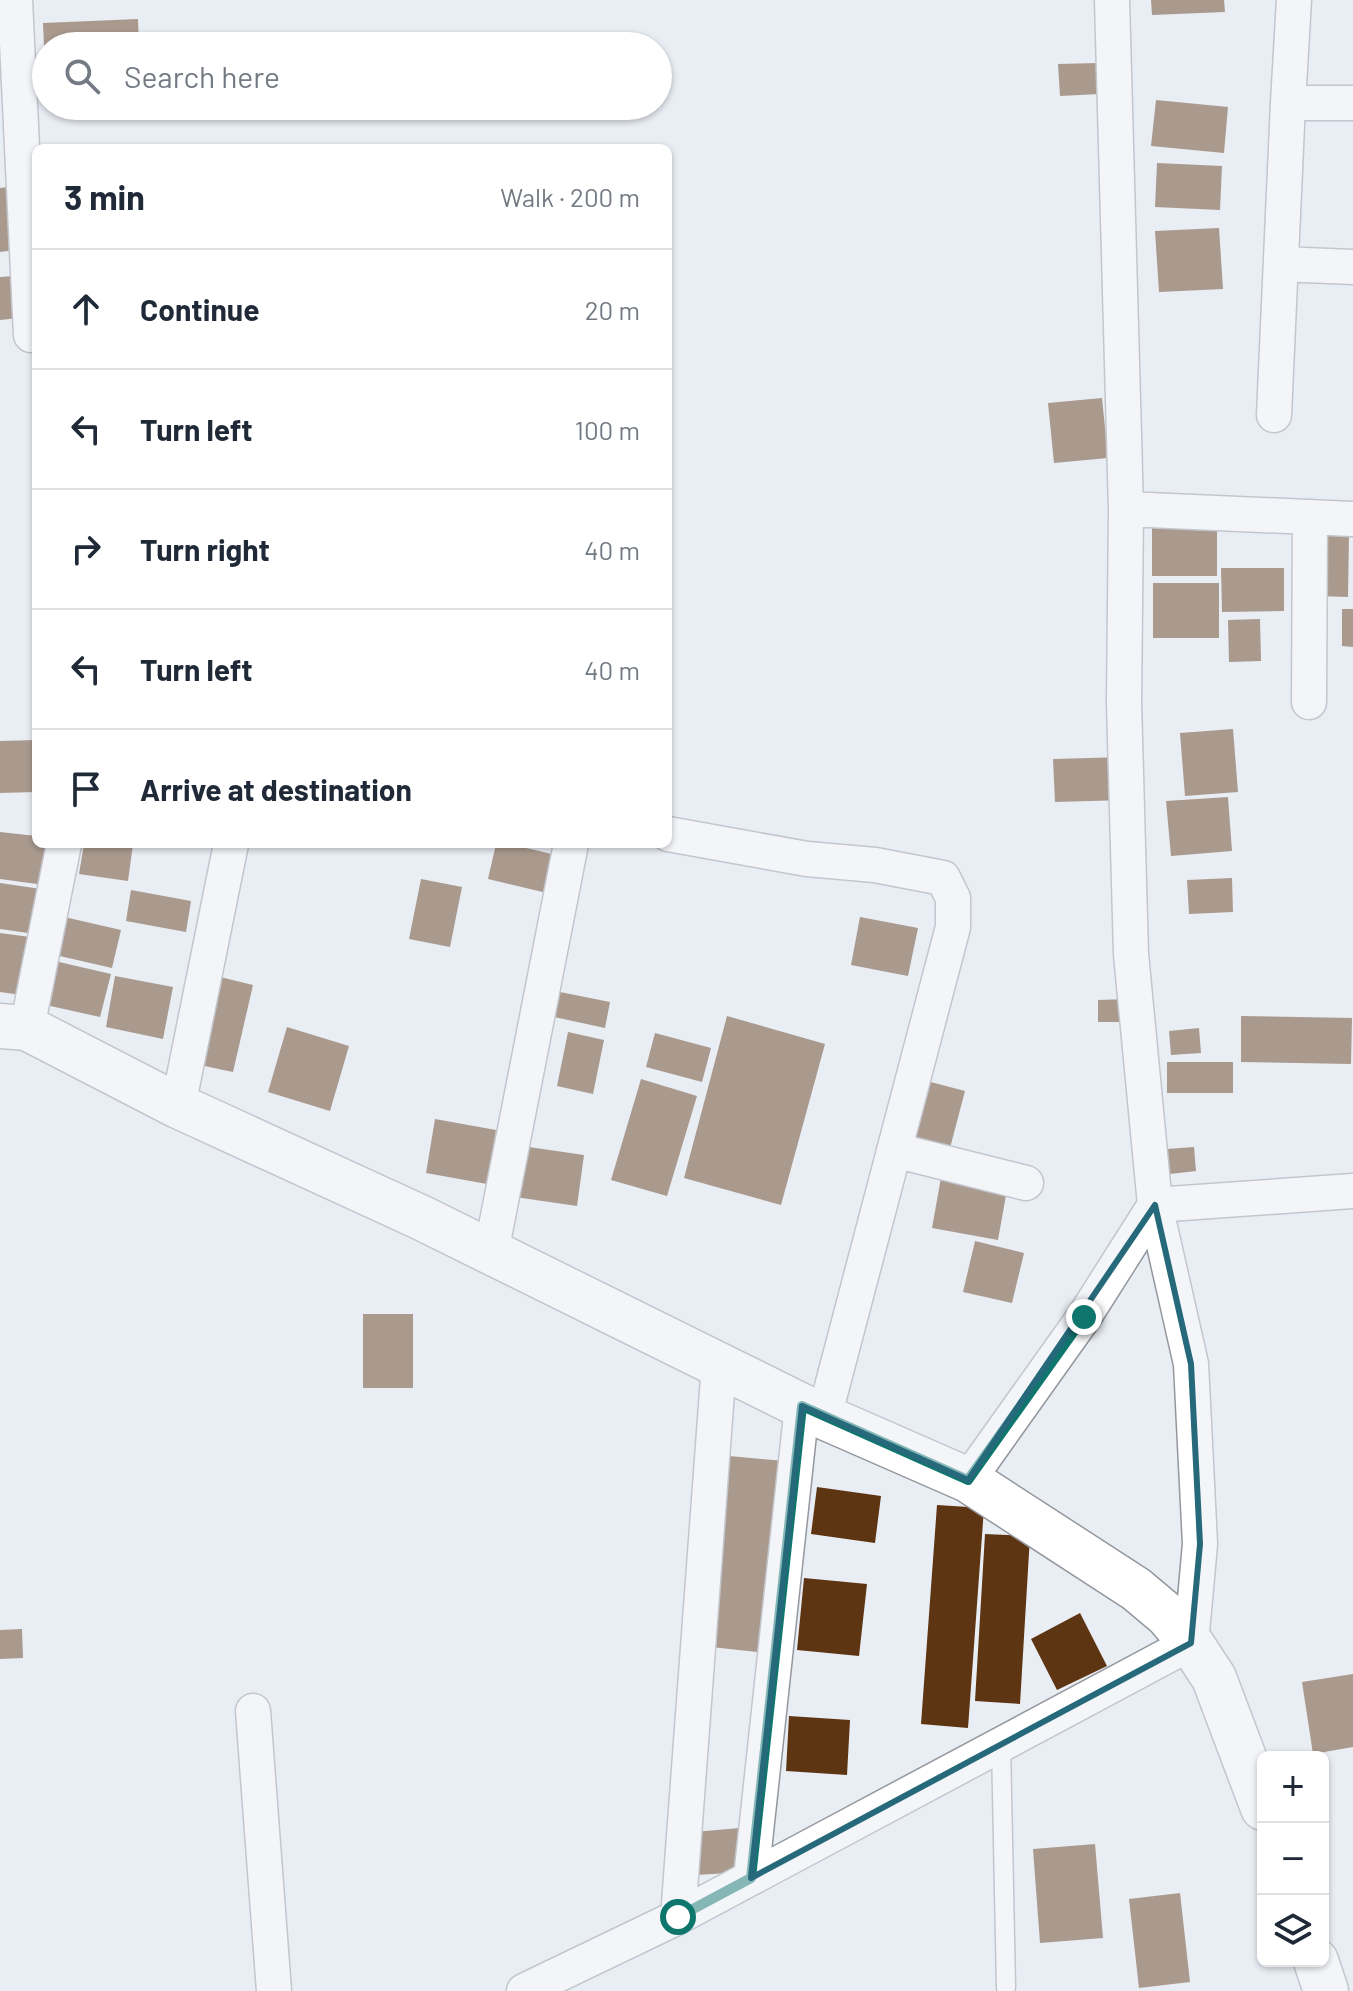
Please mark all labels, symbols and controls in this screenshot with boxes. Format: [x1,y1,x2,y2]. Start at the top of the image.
search box [32,32,672,120]
icon: search [60,54,104,98]
text: Search here [124,58,280,94]
text: 3 min [64,176,145,217]
text: Walk · 200 m [500,181,640,212]
icon: ahead [64,287,108,331]
text: Continue [140,291,260,327]
text: 20 m [585,294,640,325]
icon: left [64,407,108,451]
text: Turn left [140,411,253,447]
text: 100 m [575,414,640,445]
icon: right [64,527,108,571]
text: Turn right [140,531,270,567]
text: 40 m [584,534,640,565]
icon: left [64,647,108,691]
text: Turn left [140,651,253,687]
text: 40 m [584,654,640,685]
icon: arrive [64,767,108,811]
text: Arrive at destination [140,771,412,807]
route end [1066,1299,1102,1335]
map controls [1257,1751,1329,1967]
button: + [1257,1751,1329,1823]
button: − [1257,1823,1329,1895]
button: layers [1257,1895,1329,1967]
route start [660,1899,696,1935]

